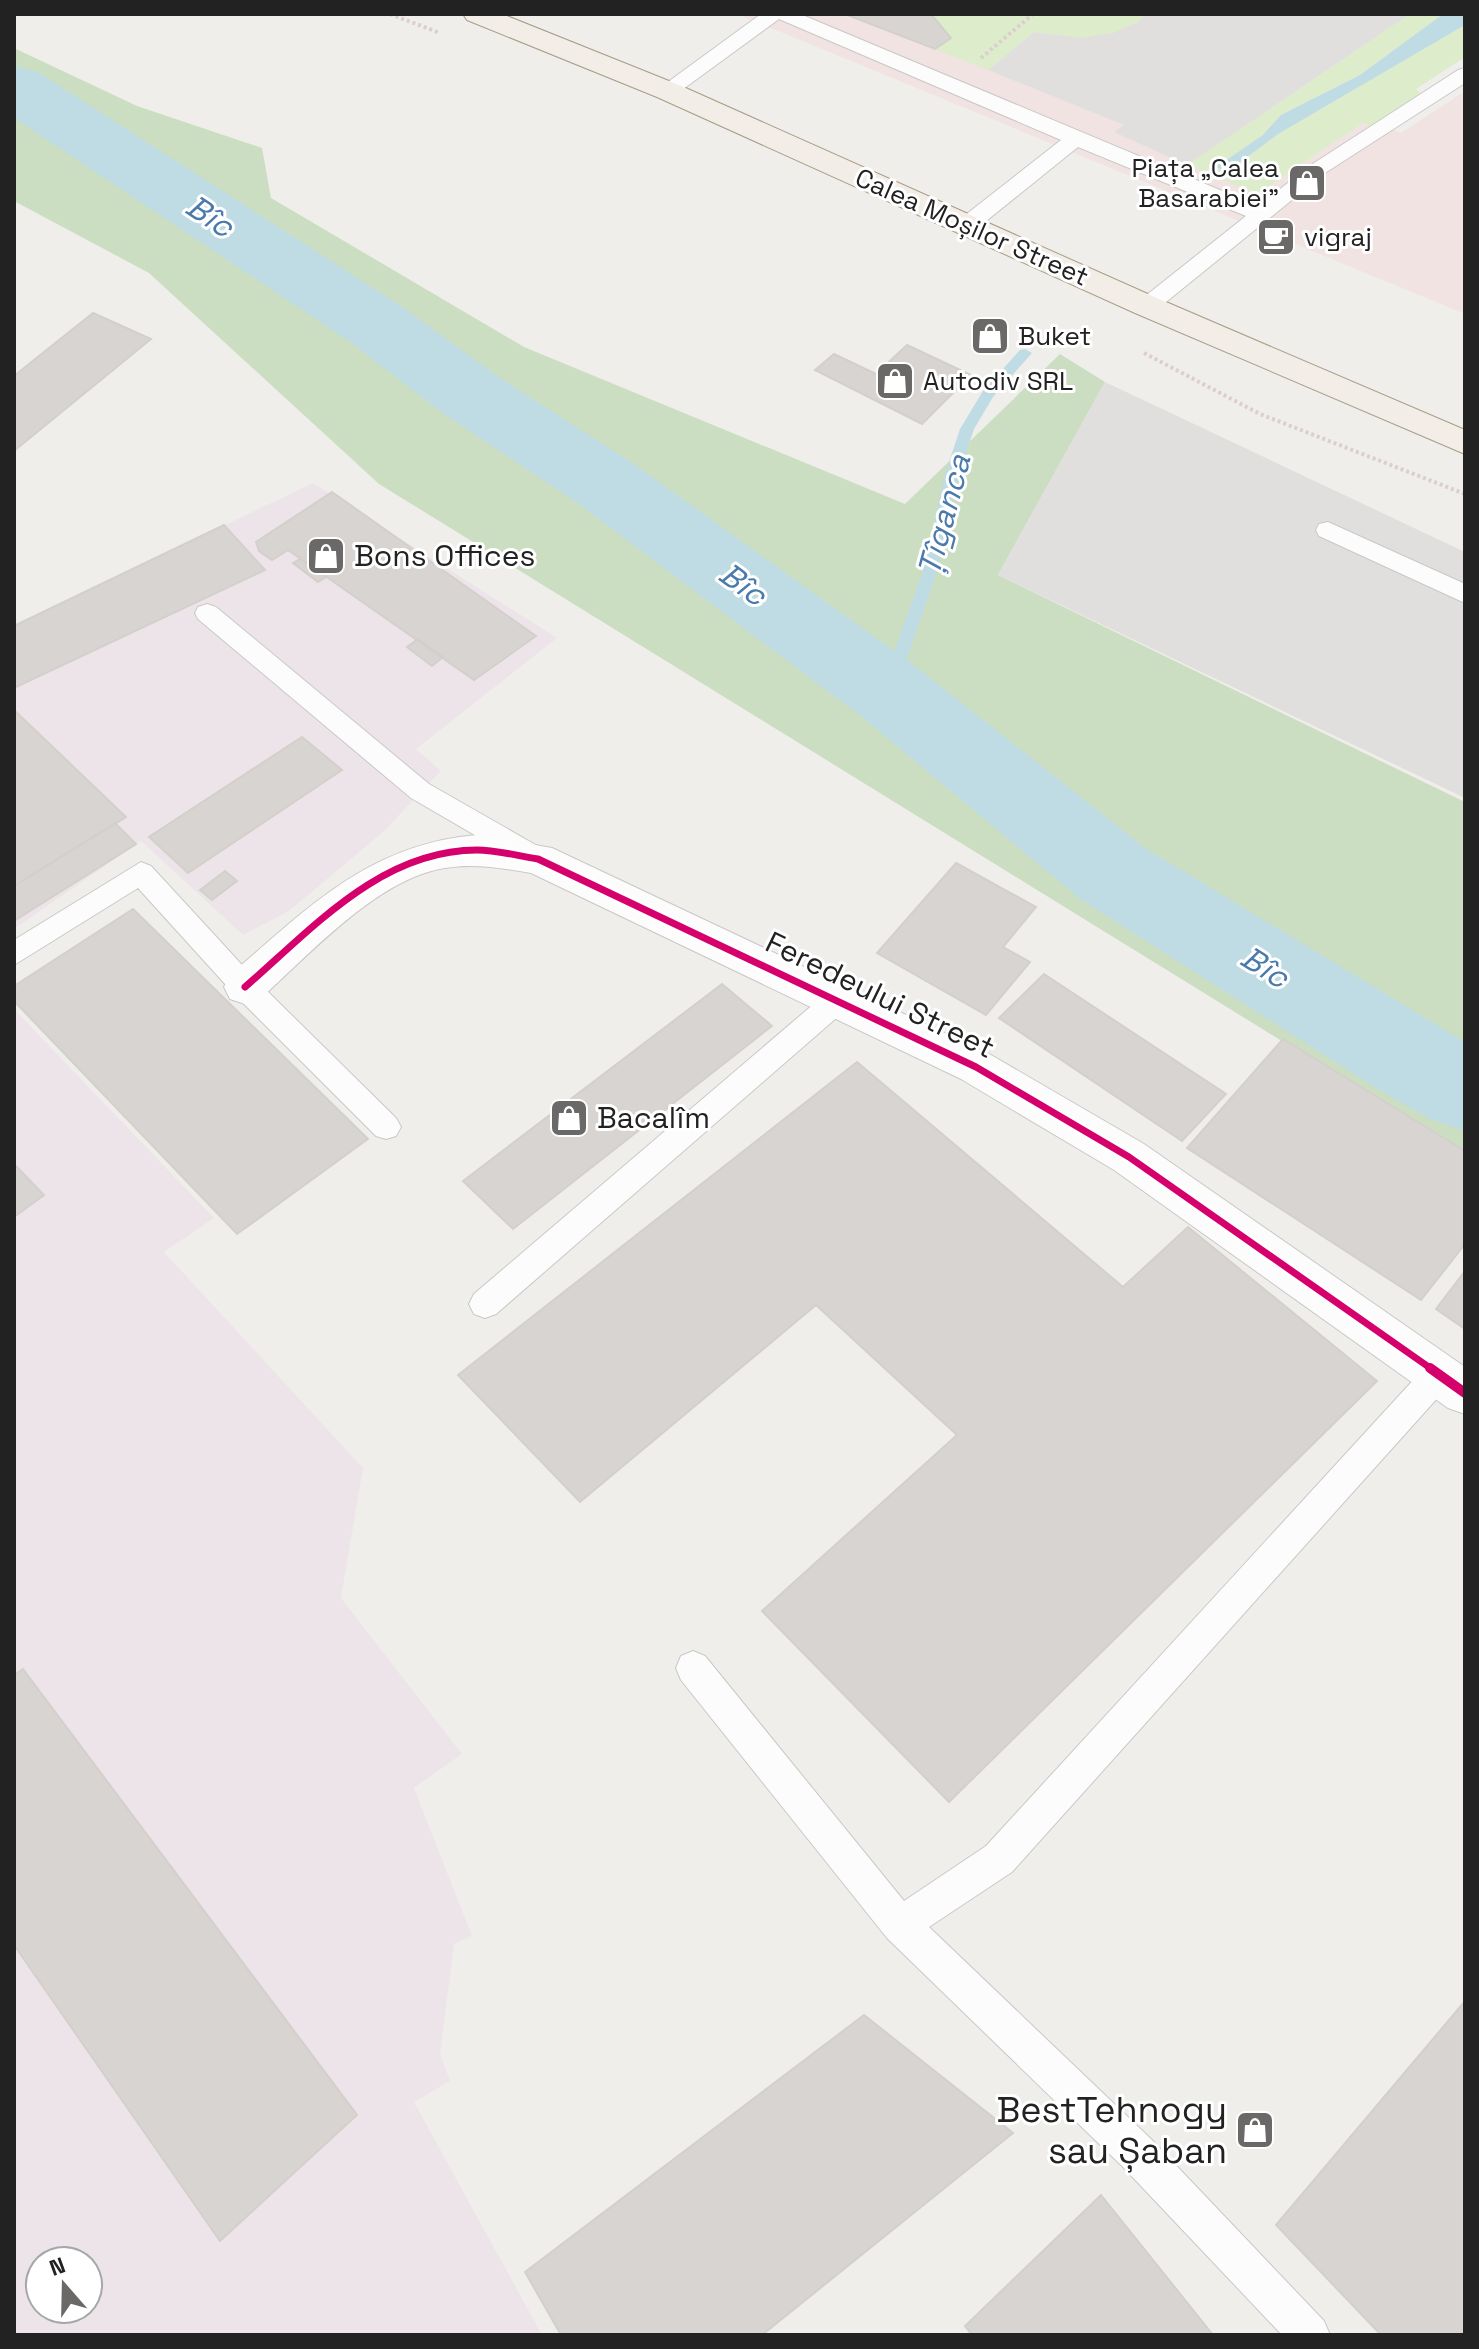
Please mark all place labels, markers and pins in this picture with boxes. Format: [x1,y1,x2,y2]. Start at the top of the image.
place label: Piața „Calea Basarabiei” [1131,151,1279,215]
shop icon: Piața „Calea Basarabiei” [1286,162,1328,204]
cafe icon: vigraj [1255,216,1297,258]
place label: vigraj [1304,220,1372,254]
shop icon: Buket [969,315,1011,357]
place label: Buket [1018,319,1091,353]
shop icon: Autodiv SRL [874,360,916,402]
place label: Autodiv SRL [923,364,1073,398]
shop icon: Bons Offices [305,535,347,577]
place label: Bons Offices [354,536,535,575]
shop icon: Bacalîm [548,1097,590,1139]
place label: Bacalîm [597,1098,710,1137]
place label: BestTehnogy sau Șaban [996,2087,1227,2174]
shop icon: BestTehnogy sau Șaban [1234,2109,1276,2151]

